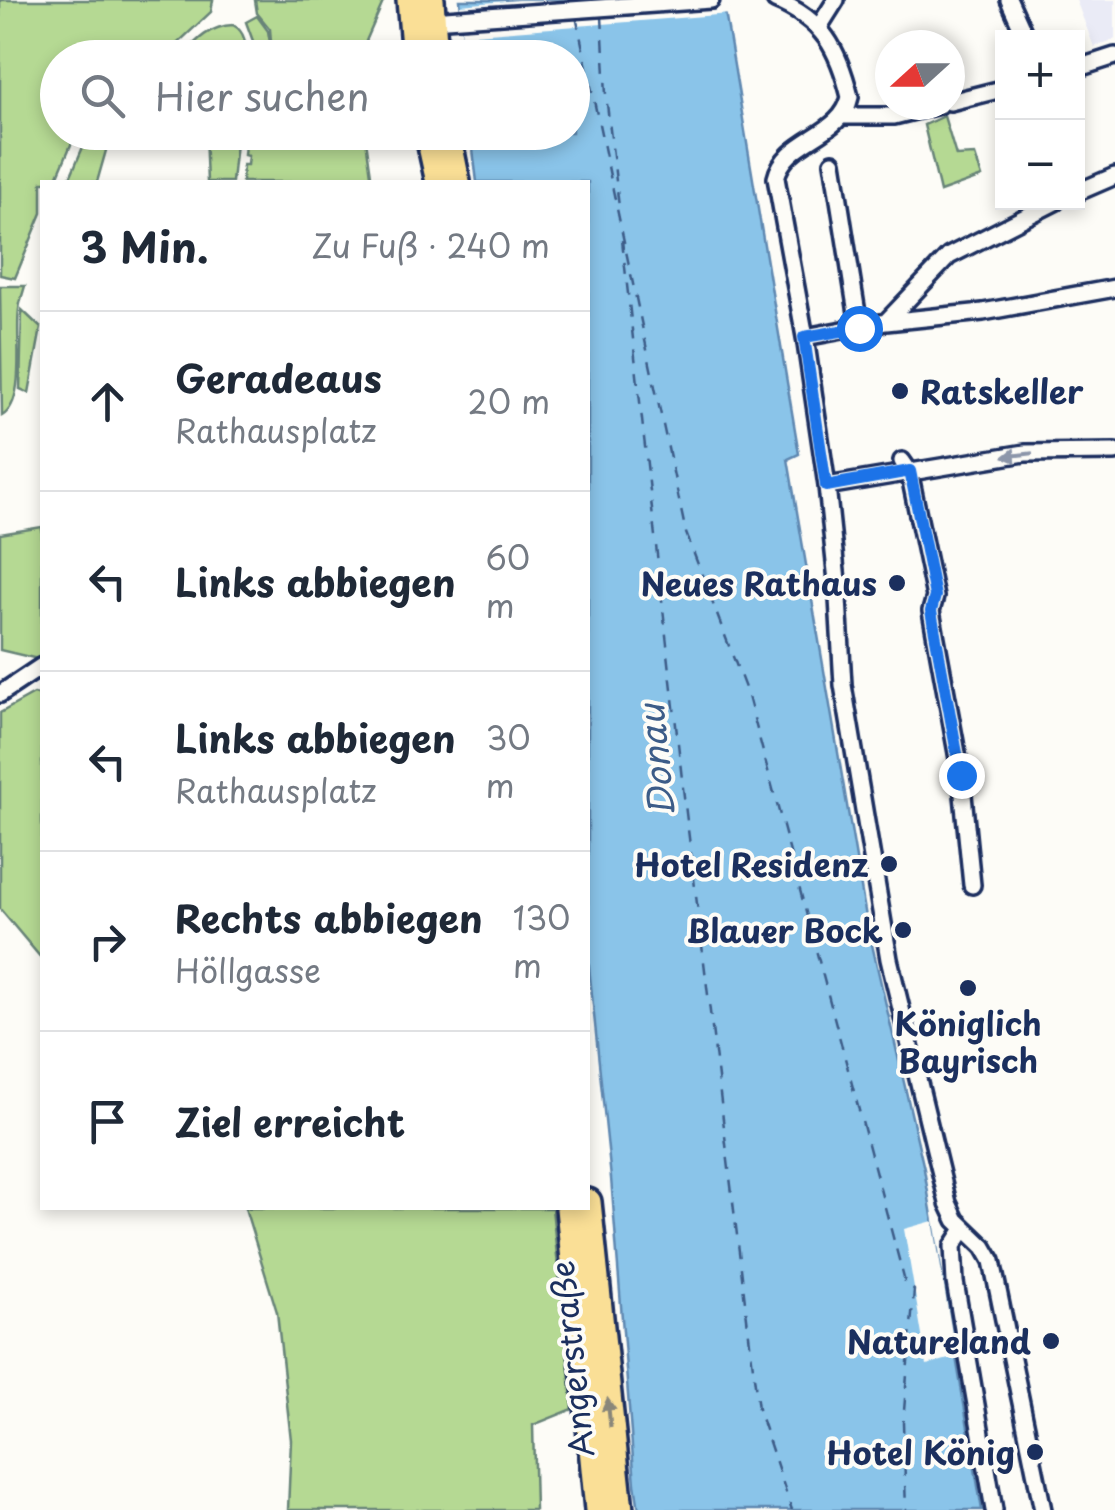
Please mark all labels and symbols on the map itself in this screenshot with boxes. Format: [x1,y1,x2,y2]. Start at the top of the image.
north arrow [875,30,965,120]
route start [837,306,883,352]
place label: Ratskeller [920,367,1084,415]
marker: Ratskeller [889,380,911,402]
one-way arrow [1001,447,1033,463]
place label: Neues Rathaus [641,559,877,607]
marker: Neues Rathaus [886,572,908,594]
water label: Donau [623,700,687,820]
route end [939,753,985,799]
place label: Hotel Residenz [634,840,869,888]
marker: Hotel Residenz [878,853,900,875]
place label: Blauer Bock [686,906,883,954]
marker: Blauer Bock [892,919,914,941]
marker: Königlich Bayrisch [957,977,979,999]
place label: Königlich Bayrisch [894,999,1042,1084]
street label: Angerstraße [537,1258,605,1460]
place label: Natureland [847,1317,1031,1365]
marker: Natureland [1040,1330,1062,1352]
one-way arrow [601,1397,617,1429]
place label: Hotel König [826,1428,1015,1476]
marker: Hotel König [1024,1441,1046,1463]

